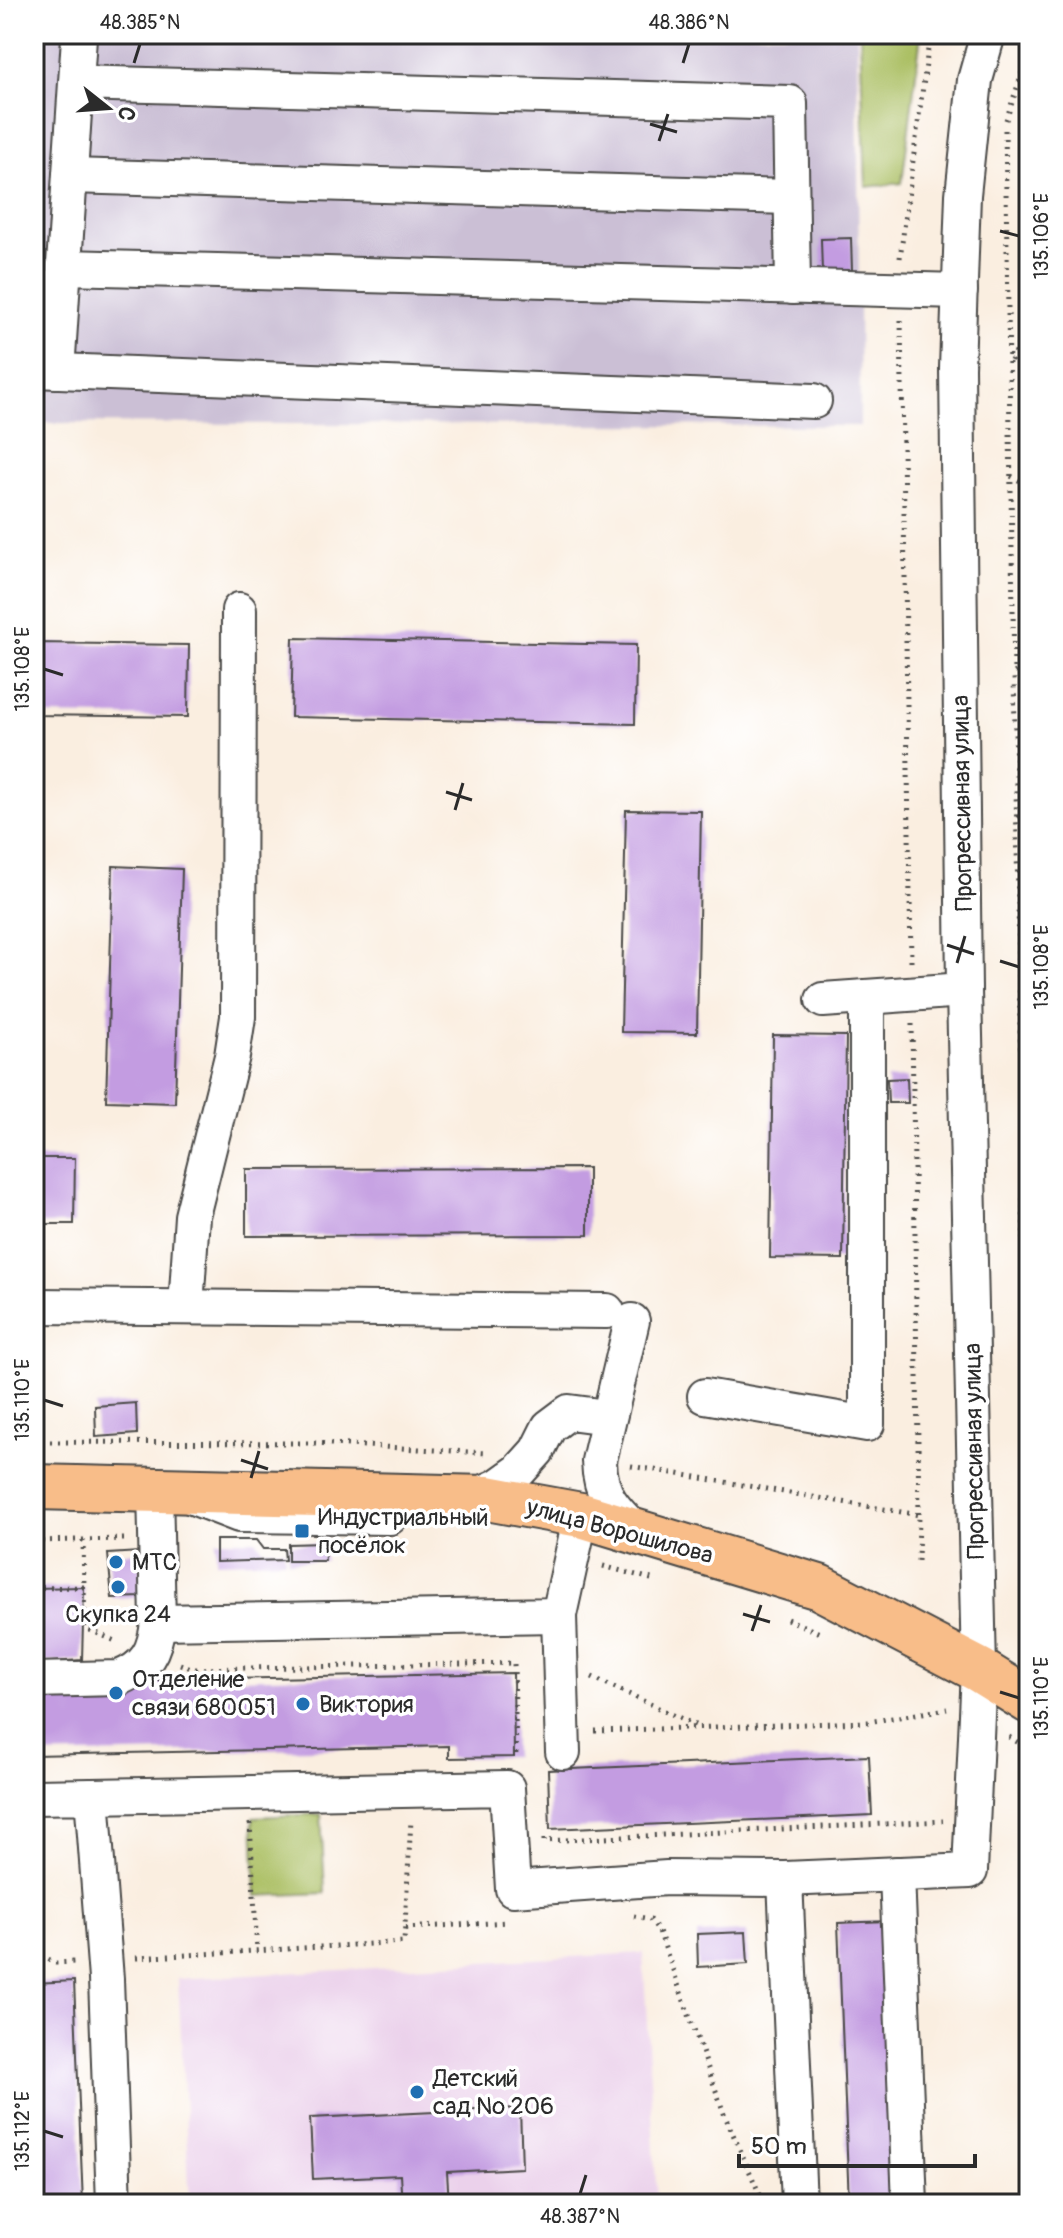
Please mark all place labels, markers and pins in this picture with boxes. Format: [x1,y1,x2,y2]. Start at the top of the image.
place label: Индустриальный посёлок [318,1503,489,1560]
marker: Индустриальный посёлок [293,1522,311,1540]
place label: МТС [132,1548,177,1577]
marker: МТС [107,1553,125,1571]
marker: Скупка 24 [109,1578,127,1596]
place label: Скупка 24 [65,1600,171,1629]
place label: Отделение связи 680051 [132,1665,276,1722]
marker: Отделение связи 680051 [107,1684,125,1702]
place label: Виктория [319,1690,414,1719]
marker: Виктория [294,1695,312,1713]
place label: Детский сад № 206 [432,2064,554,2121]
marker: Детский сад № 206 [408,2083,426,2101]

